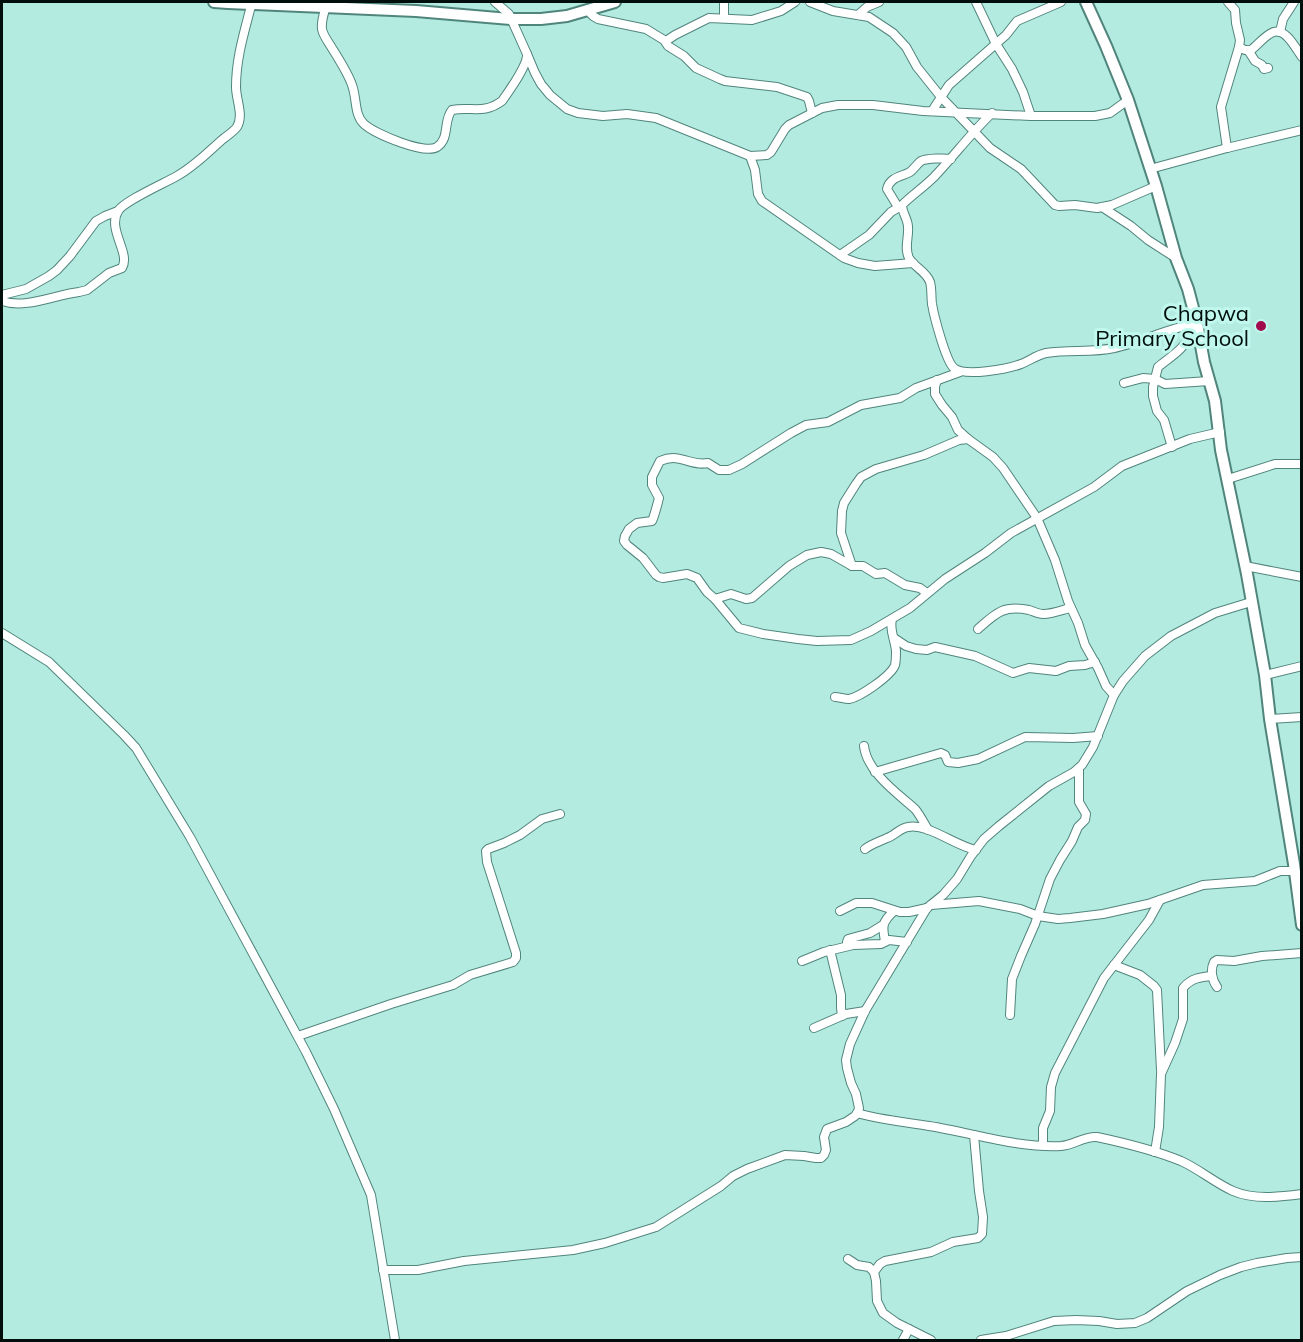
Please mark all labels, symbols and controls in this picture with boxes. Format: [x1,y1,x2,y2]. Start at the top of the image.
place label: Chapwa Primary School [1095,299,1249,352]
marker: Chapwa Primary School [1254,319,1268,333]

